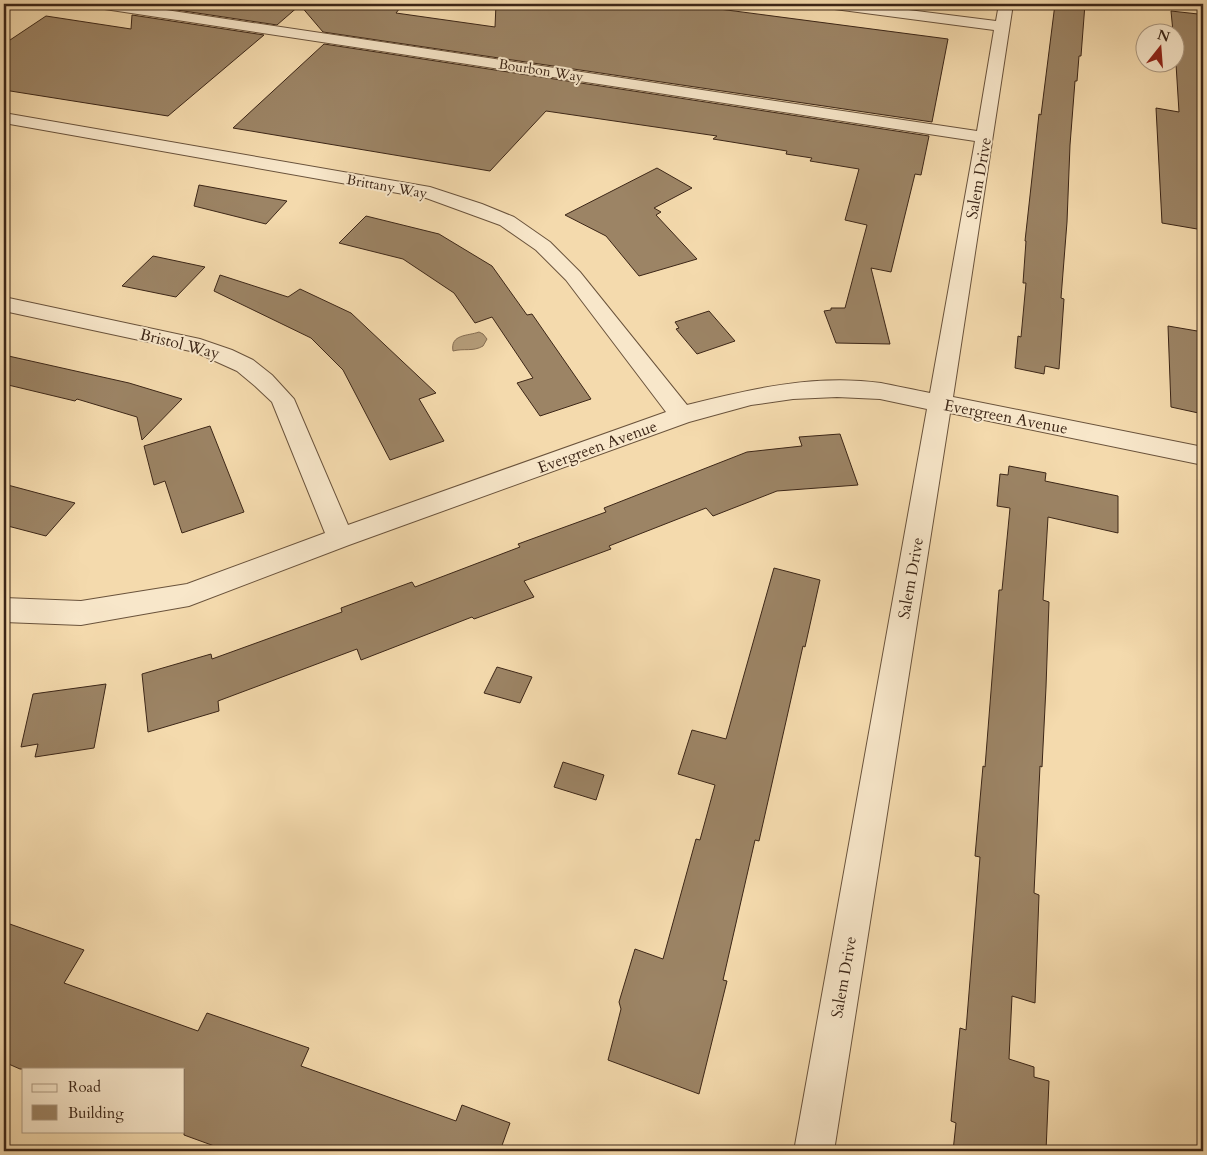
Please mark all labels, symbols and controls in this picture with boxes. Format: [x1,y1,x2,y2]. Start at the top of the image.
north arrow [1134,22,1184,72]
text: N [1155,25,1172,47]
street label: Bourbon Way [497,54,585,87]
street label: Salem Drive [961,135,997,221]
street label: Brittany Way [345,170,429,203]
street label: Bristol Way [137,323,223,365]
street label: Evergreen Avenue [942,394,1070,440]
street label: Evergreen Avenue [535,415,660,479]
street label: Salem Drive [893,535,929,621]
street label: Salem Drive [826,934,862,1020]
legend [22,1068,185,1132]
text: Road [68,1077,101,1097]
text: Building [68,1103,124,1123]

